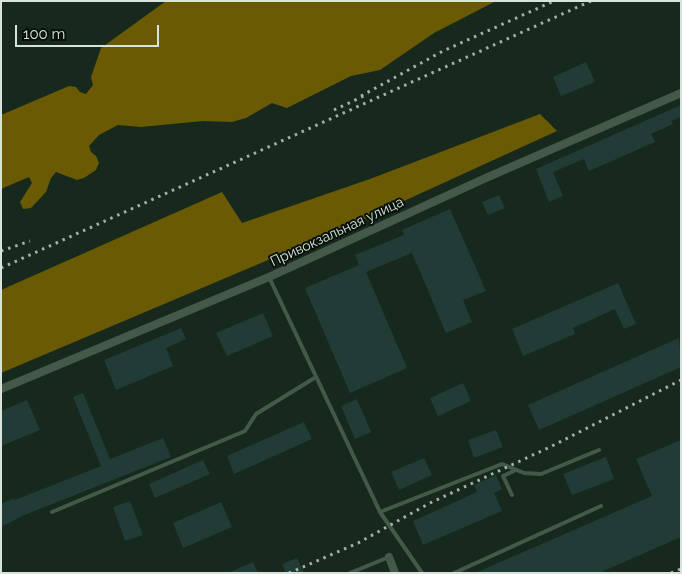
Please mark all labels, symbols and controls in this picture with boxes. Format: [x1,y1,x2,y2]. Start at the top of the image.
scale bar [18,15,161,47]
text: 100 m [23,25,65,43]
street label: Привокзальная улица [268,194,406,270]

